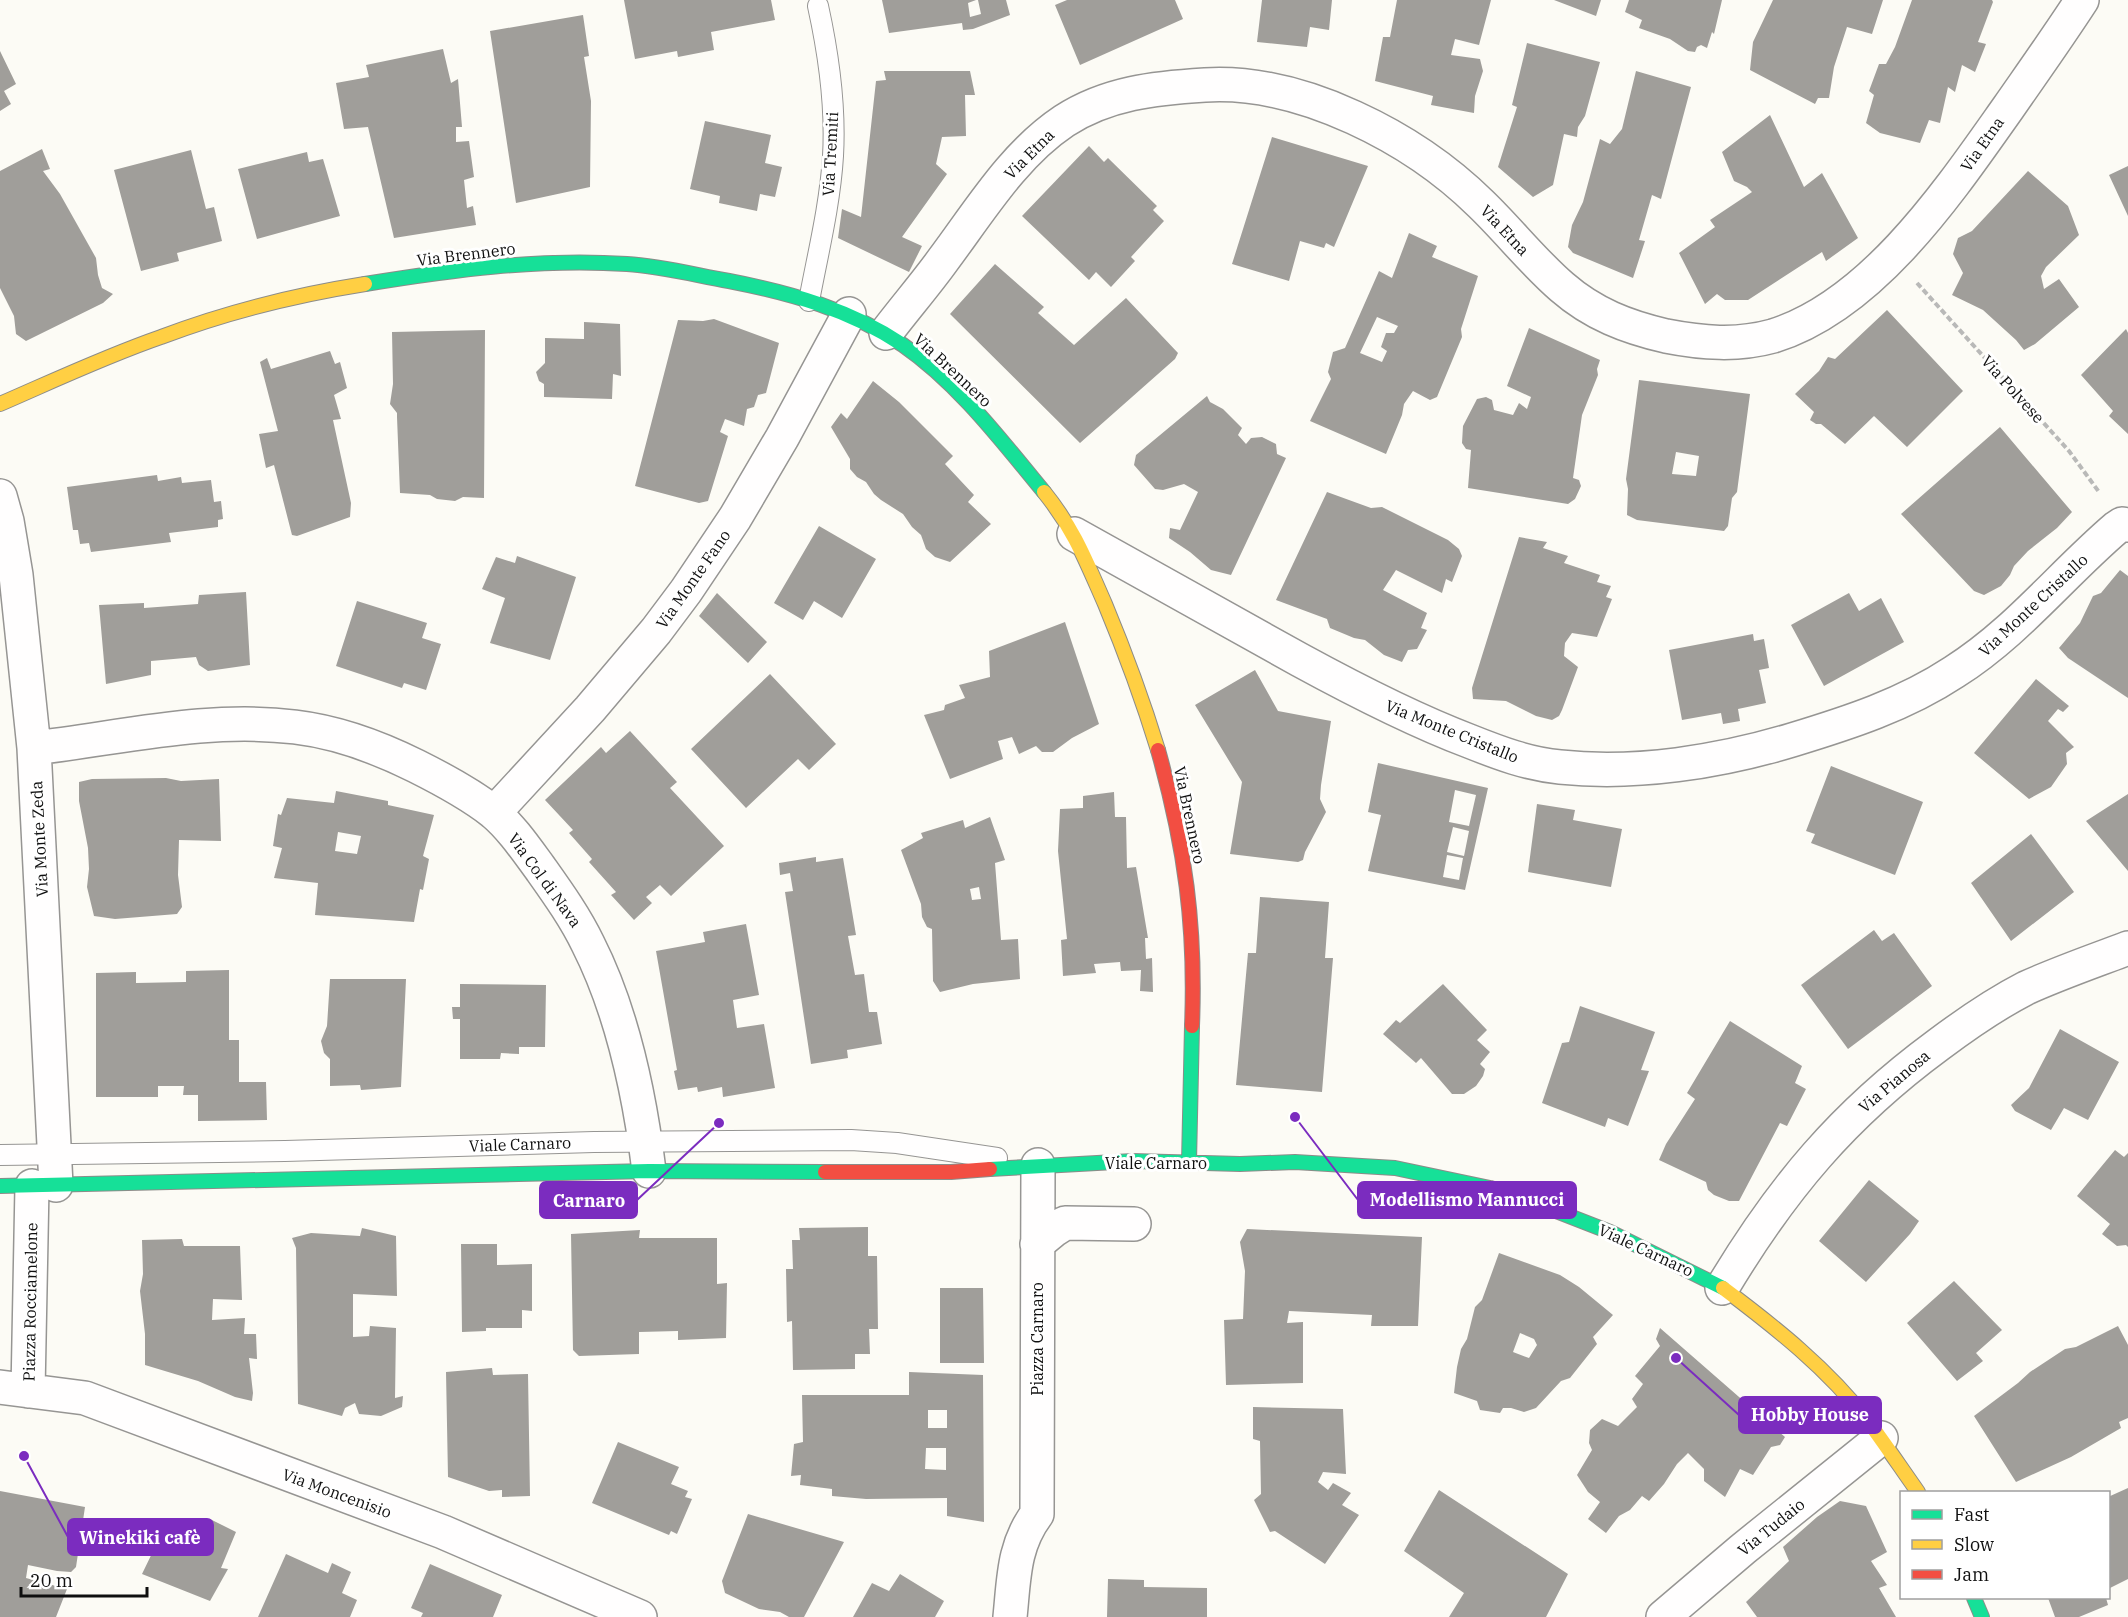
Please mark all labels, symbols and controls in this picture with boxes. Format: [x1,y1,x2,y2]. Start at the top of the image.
street label: Via Tremiti [818,111,842,197]
street label: Via Etna [1956,112,2008,175]
street label: Via Etna [1000,125,1058,183]
street label: Via Etna [1476,200,1534,260]
street label: Via Brennero [415,238,517,270]
street label: Via Brennero [910,329,996,411]
street label: Via Polvese [1977,351,2049,427]
street label: Via Monte Fano [651,526,735,632]
street label: Via Monte Cristallo [1974,549,2092,661]
street label: Via Monte Cristallo [1382,695,1522,767]
street label: Via Brennero [1170,764,1210,866]
street label: Via Monte Zeda [26,780,52,898]
street label: Via Col di Nava [504,829,586,931]
street label: Via Pianosa [1854,1045,1934,1117]
street label: Viale Carnaro [469,1132,571,1156]
street label: Viale Carnaro [1105,1153,1207,1173]
callout: Carnaro [540,1182,637,1218]
callout: Modellismo Mannucci [1358,1182,1576,1218]
text: Modellismo Mannucci [1370,1188,1564,1211]
text: Carnaro [553,1189,625,1212]
street label: Viale Carnaro [1595,1219,1697,1281]
street label: Piazza Rocciamelone [19,1222,41,1382]
street label: Piazza Carnaro [1027,1282,1047,1396]
callout: Hobby House [1739,1397,1881,1433]
text: Hobby House [1751,1403,1869,1426]
street label: Via Moncenisio [280,1464,394,1522]
legend [1900,1491,2110,1599]
street label: Via Tudaio [1733,1494,1809,1560]
text: Fast [1954,1503,1989,1526]
callout: Winekiki cafè [68,1519,213,1555]
text: Winekiki cafè [79,1526,201,1549]
text: Slow [1954,1533,1994,1556]
scale bar [21,1560,147,1598]
text: Jam [1954,1563,1989,1586]
text: 20 m [30,1569,73,1592]

